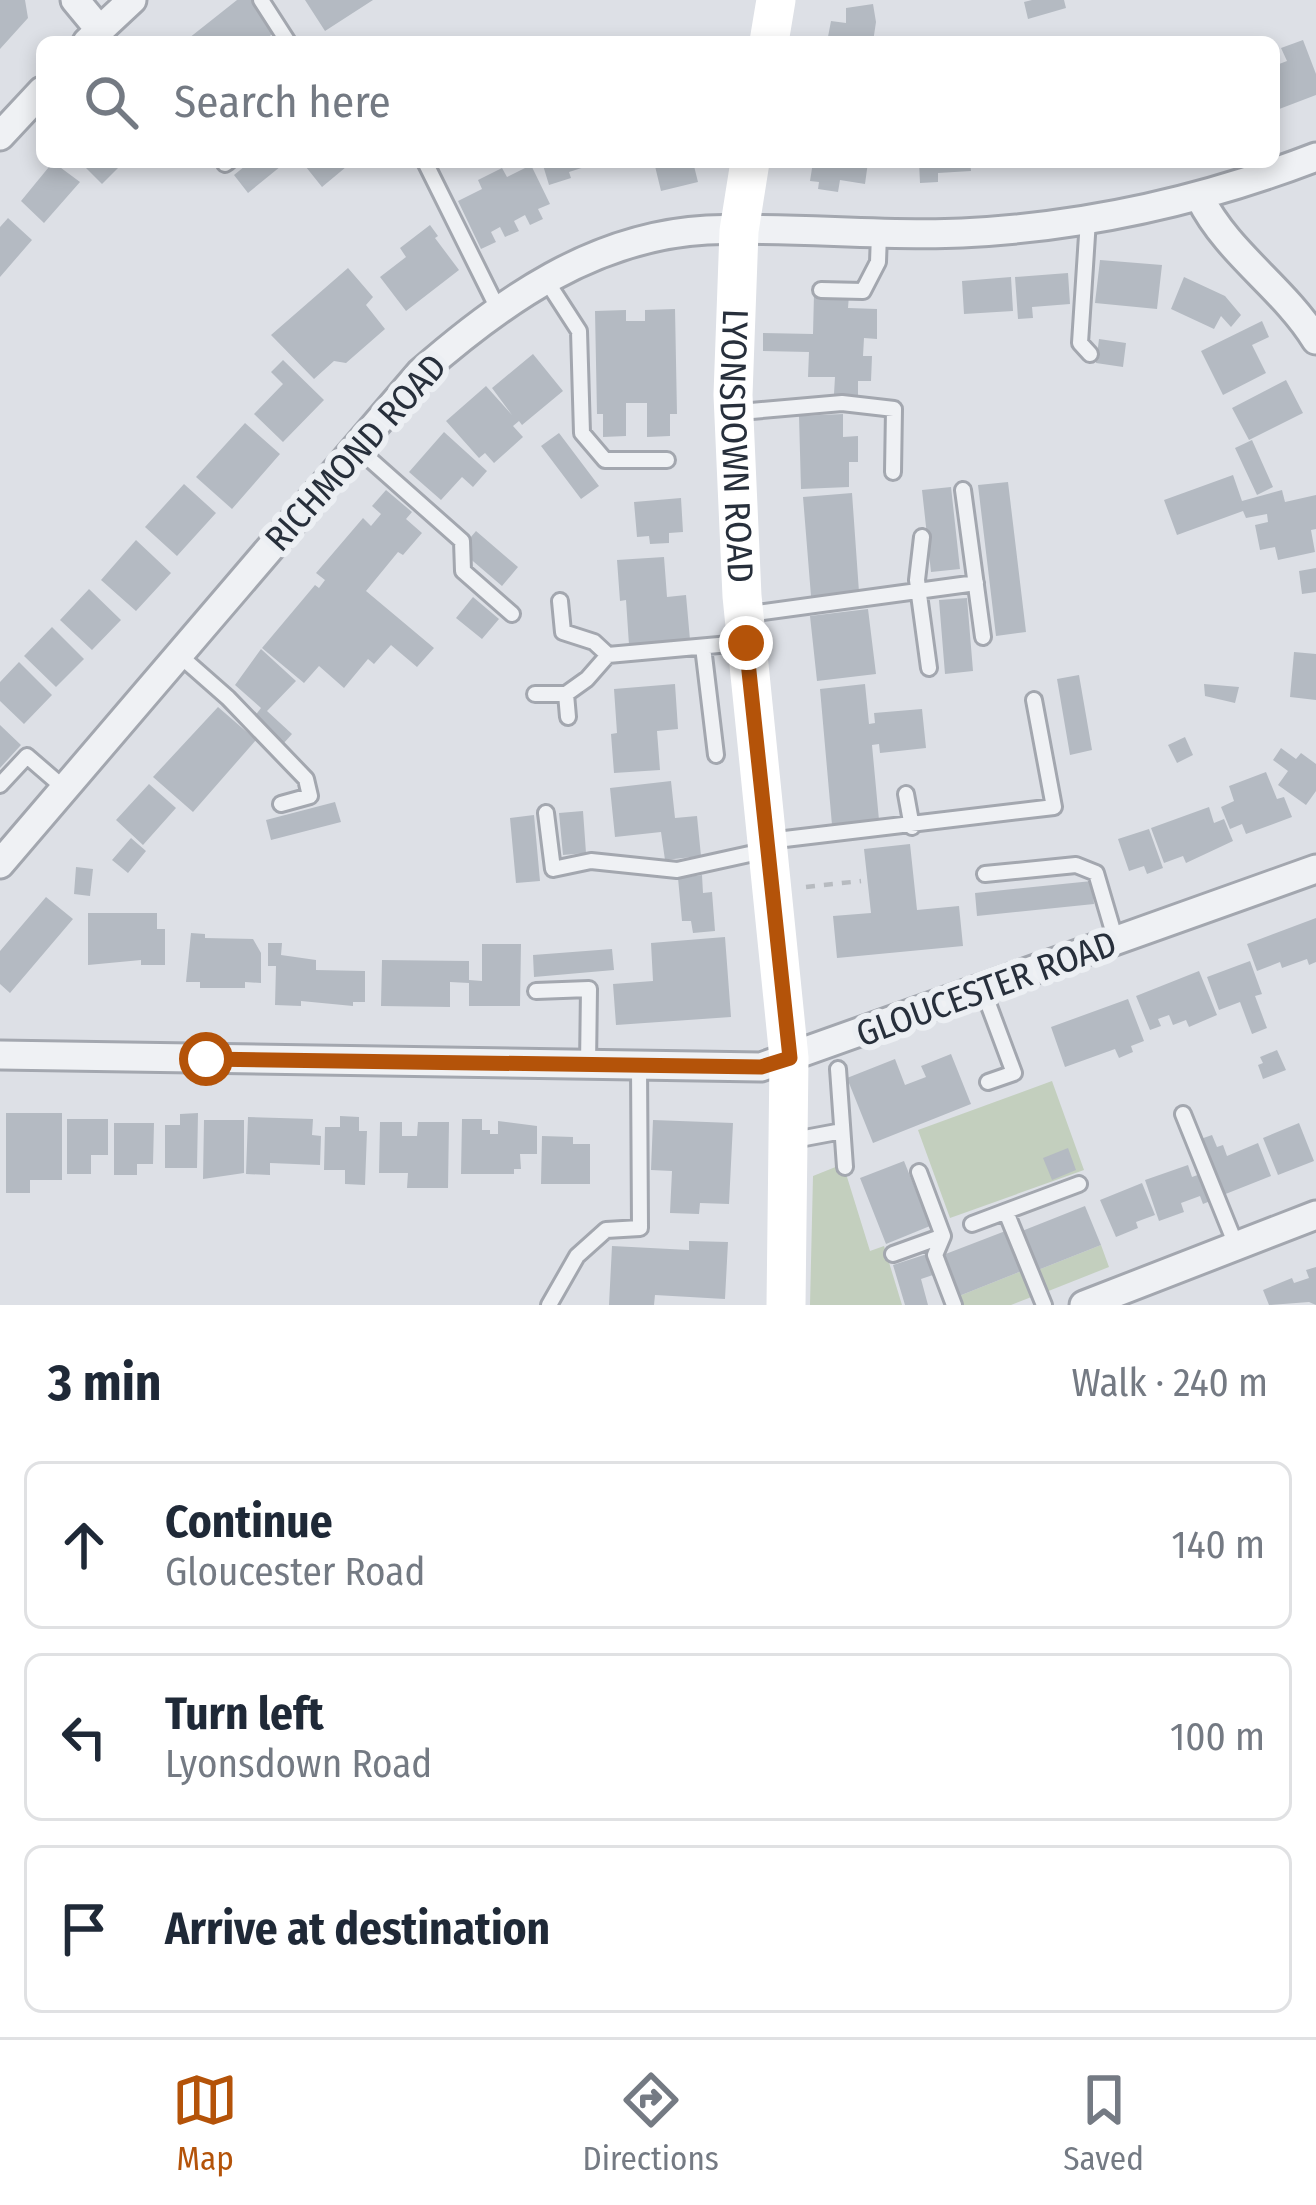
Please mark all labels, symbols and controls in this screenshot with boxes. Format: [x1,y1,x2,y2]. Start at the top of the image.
search box [36,36,1280,168]
icon: search [78,69,144,135]
text: Search here [174,75,391,129]
street label: LYONSDOWN ROAD [710,308,762,584]
street label: RICHMOND ROAD [256,345,456,560]
route end [719,616,773,670]
street label: GLOUCESTER ROAD [850,921,1122,1056]
route start [179,1032,233,1086]
text: 3 min [48,1352,162,1414]
text: Walk · 240 m [1071,1360,1268,1406]
text: Continue [165,1495,333,1549]
icon: ahead [51,1512,117,1578]
text: 140 m [1171,1522,1265,1568]
text: Gloucester Road [165,1549,425,1595]
text: Turn left [165,1687,324,1741]
icon: left [51,1704,117,1770]
text: 100 m [1170,1714,1265,1760]
text: Lyonsdown Road [165,1741,432,1787]
icon: arrive [51,1896,117,1962]
text: Arrive at destination [165,1902,550,1956]
tab: Map [172,2067,238,2179]
tab: Directions [582,2067,719,2179]
tab: Saved [1063,2067,1144,2179]

